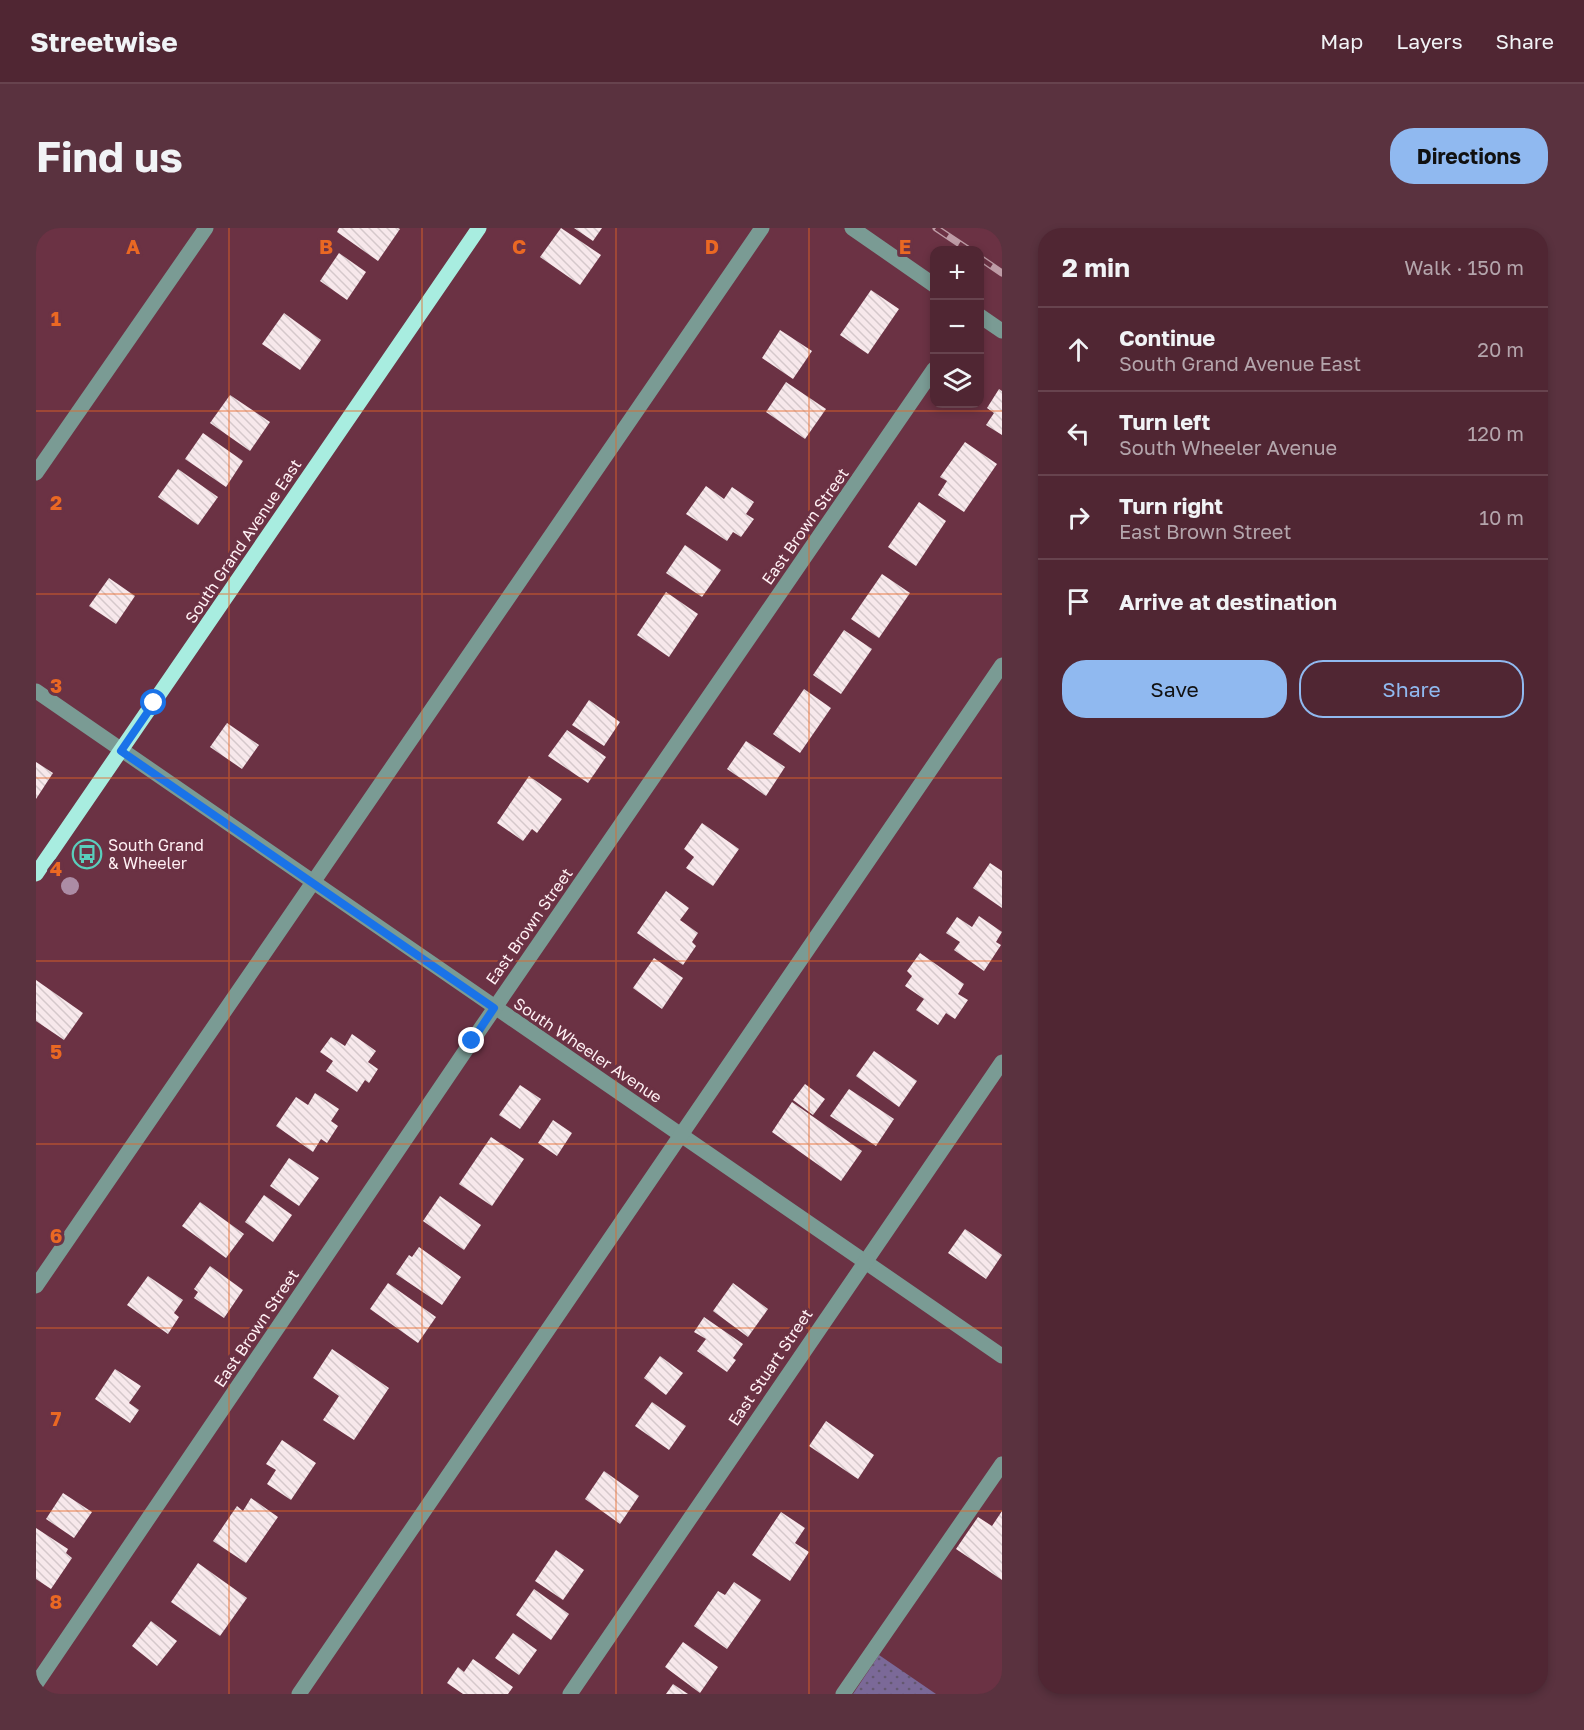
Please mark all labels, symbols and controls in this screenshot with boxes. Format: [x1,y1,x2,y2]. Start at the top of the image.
text: Streetwise [30,25,178,58]
text: Map [1320,28,1363,54]
text: Layers [1396,28,1463,54]
text: Share [1496,28,1554,54]
button: Directions [1390,128,1548,184]
text: Find us [36,131,183,181]
text: A [126,234,140,258]
text: B [319,234,333,258]
text: C [512,234,526,258]
text: D [705,234,719,258]
text: E [899,234,911,258]
map controls [930,246,984,408]
button: + [930,246,984,300]
text: 2 min [1062,252,1130,283]
text: Walk · 150 m [1404,255,1524,279]
button: − [930,300,984,354]
text: 1 [51,306,61,330]
text: Continue [1119,324,1215,351]
icon: ahead [1062,333,1095,366]
text: 20 m [1477,337,1524,361]
text: South Grand Avenue East [1119,351,1361,375]
button: layers [930,354,984,408]
text: Turn left [1119,408,1210,435]
icon: left [1062,417,1095,450]
text: 120 m [1468,421,1524,445]
text: South Wheeler Avenue [1119,435,1337,459]
street label: South Grand Avenue East [181,455,305,627]
street label: East Brown Street [757,464,853,588]
text: 2 [50,490,62,514]
text: Turn right [1119,492,1223,519]
icon: right [1062,501,1095,534]
text: 10 m [1479,505,1524,529]
text: East Brown Street [1119,519,1291,543]
icon: arrive [1062,585,1095,618]
text: Arrive at destination [1119,588,1337,615]
button: Save [1062,660,1287,718]
button: Share [1299,660,1524,718]
text: 3 [50,673,62,697]
route start [140,689,166,715]
place label: South Grand & Wheeler [108,835,204,873]
bus stop icon: South Grand & Wheeler [71,838,103,870]
text: 4 [50,856,62,880]
street label: East Brown Street [481,864,577,988]
street label: South Wheeler Avenue [510,993,666,1107]
route end [458,1027,484,1053]
text: 5 [50,1039,62,1063]
text: 6 [50,1223,62,1247]
street label: East Brown Street [209,1265,303,1391]
street label: East Stuart Street [723,1305,817,1429]
text: 7 [51,1406,62,1430]
text: 8 [50,1589,62,1613]

